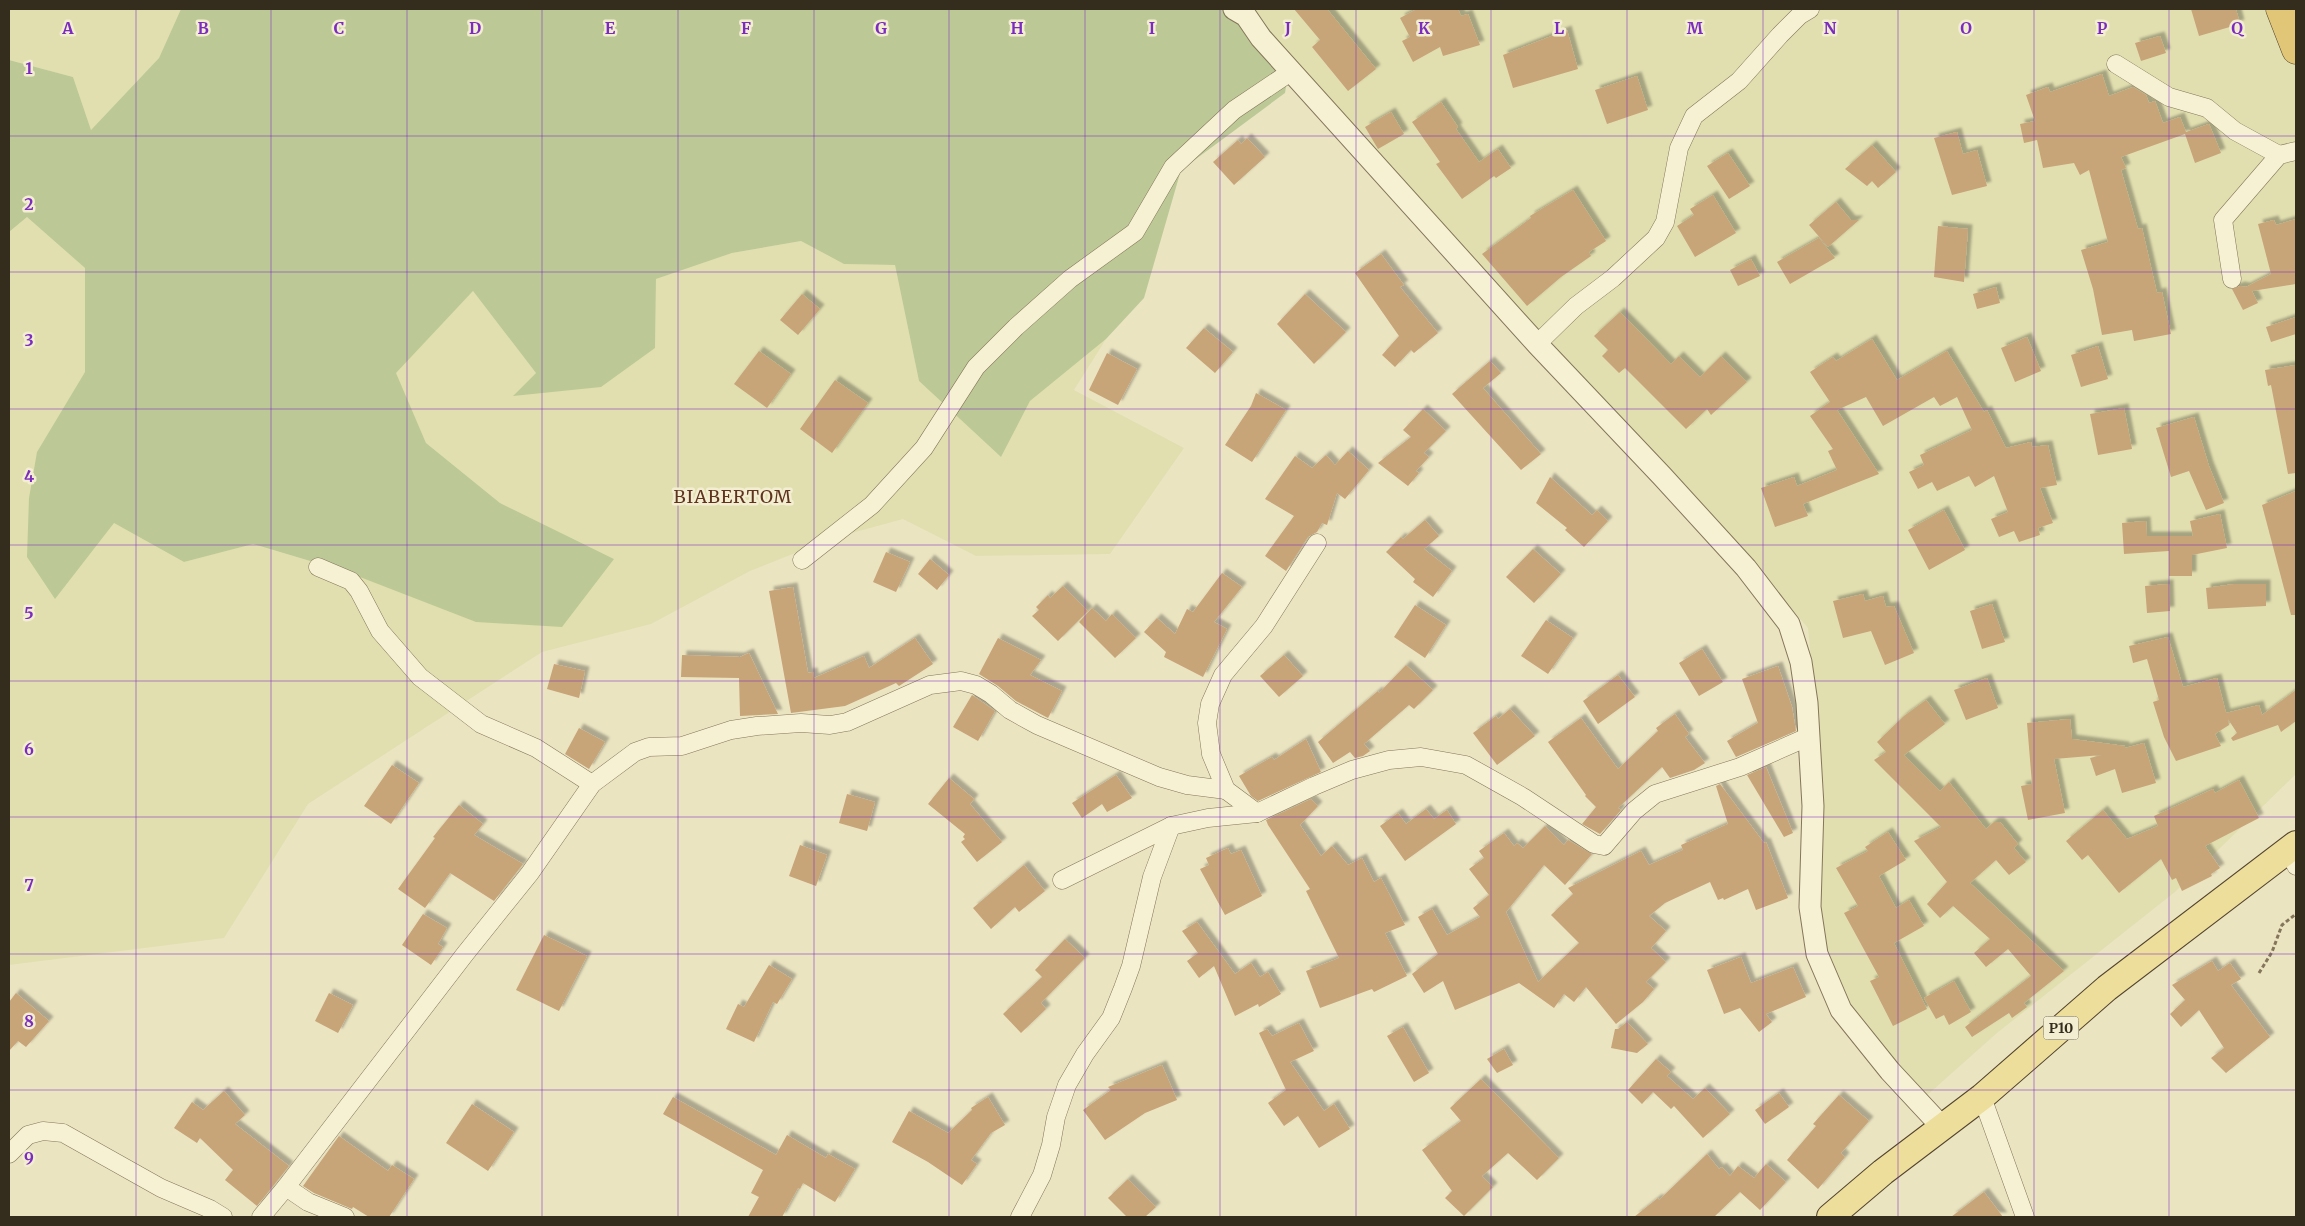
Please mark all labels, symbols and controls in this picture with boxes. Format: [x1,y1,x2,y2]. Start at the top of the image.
text: A [61,18,74,38]
text: B [197,18,209,38]
text: C [334,18,344,38]
text: D [469,18,481,38]
text: E [605,18,616,38]
text: F [741,18,751,38]
text: G [875,18,887,38]
text: H [1010,18,1024,38]
text: I [1149,18,1155,38]
text: J [1284,18,1291,38]
text: K [1418,18,1430,38]
text: L [1554,18,1564,38]
text: M [1687,18,1704,38]
text: N [1824,18,1837,38]
text: O [1960,18,1972,38]
text: P [2097,18,2108,38]
text: Q [2231,18,2244,38]
text: 1 [25,58,33,78]
text: 2 [24,194,34,214]
text: 3 [24,330,34,350]
text: 4 [24,466,34,486]
district label: BIABERTOM [674,485,792,508]
text: 5 [24,603,34,623]
text: 6 [24,739,34,759]
text: 7 [24,875,34,895]
text: 8 [24,1011,34,1031]
road number: P10 [2044,1016,2078,1040]
text: 9 [24,1148,34,1168]

